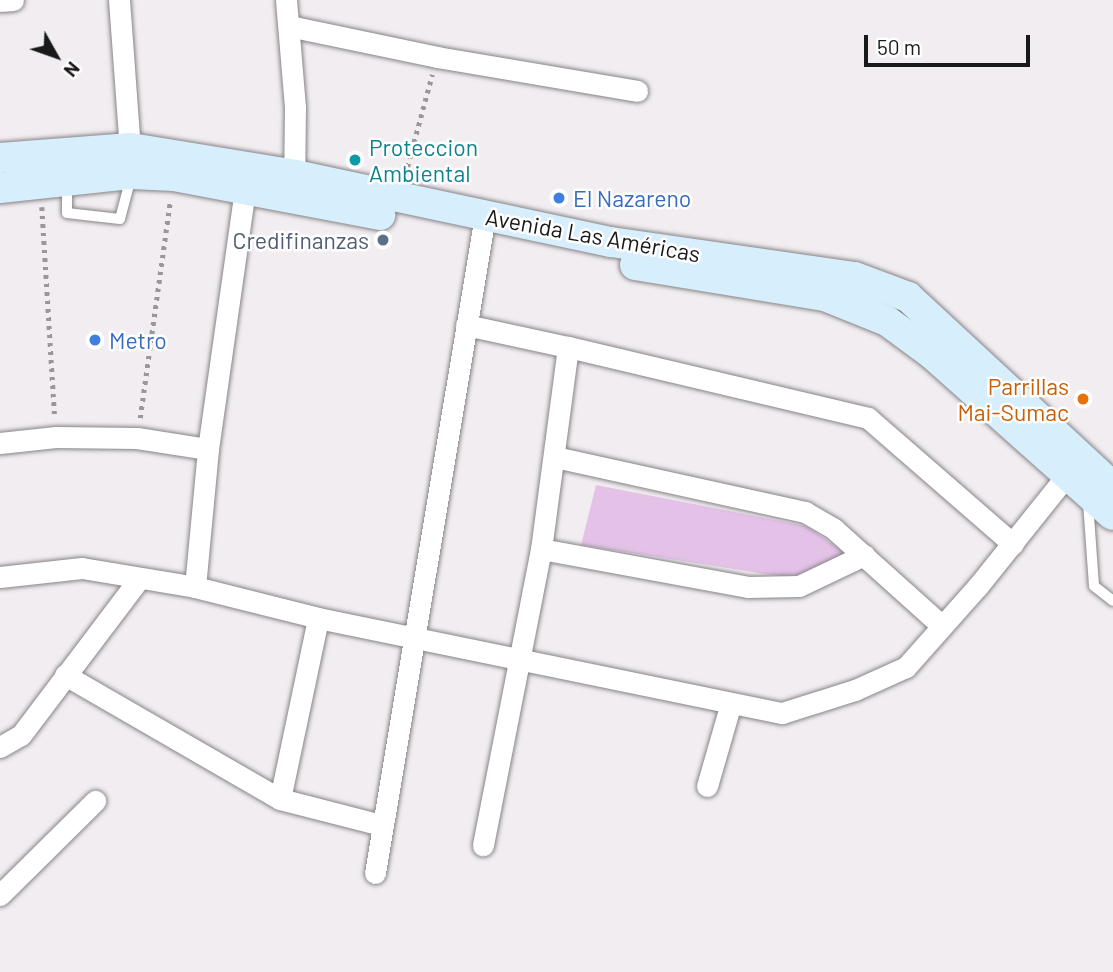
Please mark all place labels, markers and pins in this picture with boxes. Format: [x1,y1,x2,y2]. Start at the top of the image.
place label: Proteccion Ambiental [369,133,478,187]
marker: Proteccion Ambiental [347,152,363,168]
place label: El Nazareno [573,184,691,212]
marker: El Nazareno [551,190,567,206]
place label: Credifinanzas [232,226,369,254]
marker: Credifinanzas [375,232,391,248]
place label: Metro [109,326,167,354]
marker: Metro [87,332,103,348]
place label: Parrillas Mai-Sumac [957,372,1069,426]
marker: Parrillas Mai-Sumac [1075,391,1091,407]

